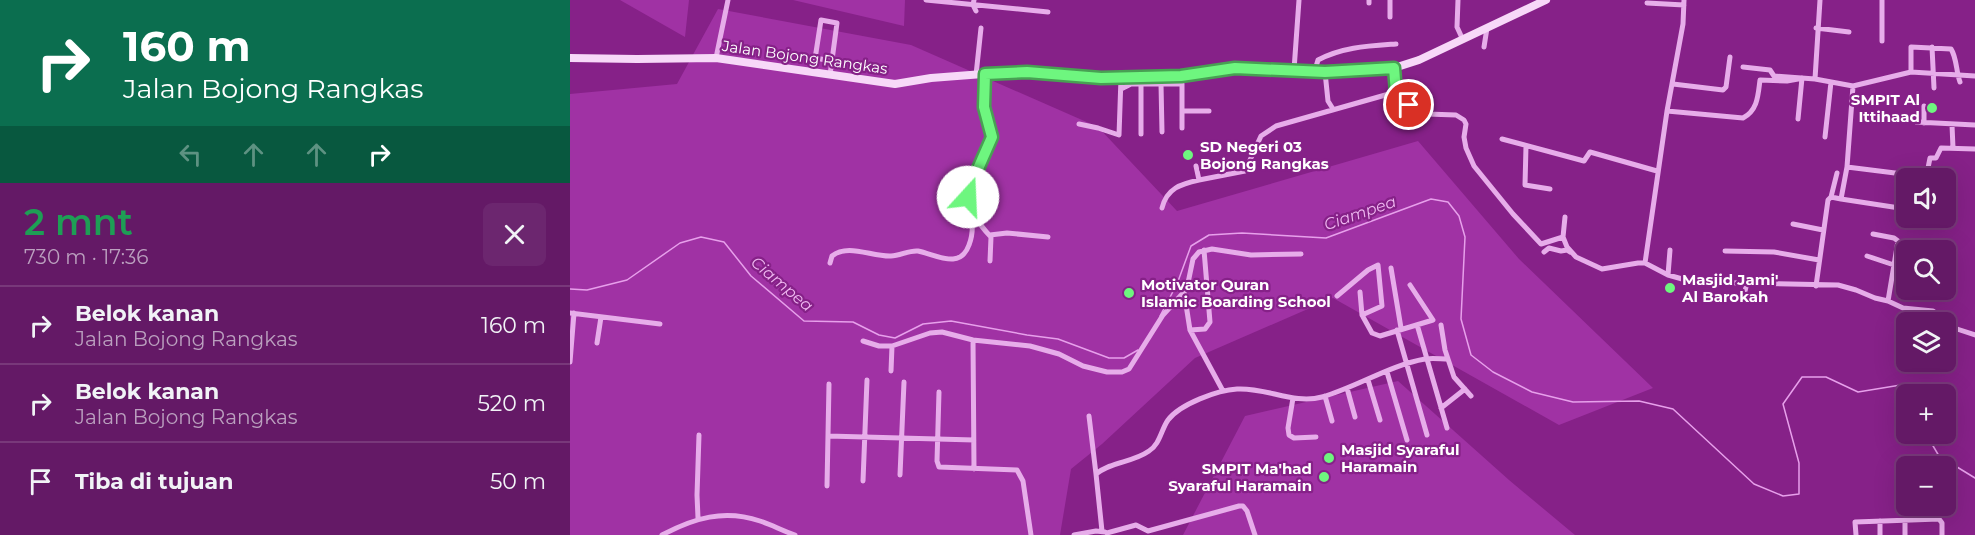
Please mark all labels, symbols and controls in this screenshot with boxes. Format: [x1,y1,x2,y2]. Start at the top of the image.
text: 160 m [123,20,251,72]
icon: right [24,24,102,102]
street label: Jalan Bojong Rangkas [720,36,889,78]
text: Jalan Bojong Rangkas [123,72,423,105]
pin [1383,79,1434,130]
icon: arrive [1392,88,1425,121]
place label: SMPIT Al Ittihaad [1851,90,1920,126]
marker: SMPIT Al Ittihaad [1925,101,1939,115]
place label: SD Negeri 03 Bojong Rangkas [1200,137,1329,173]
icon: left [174,138,207,171]
icon: ahead [237,138,270,171]
icon: ahead [300,138,333,171]
icon: right [363,138,396,171]
marker: SD Negeri 03 Bojong Rangkas [1181,148,1195,162]
position arrow [936,165,1000,229]
map controls [1896,168,1956,516]
button: sound [1896,168,1956,228]
water label: Ciampea [1321,192,1399,234]
text: 2 mnt [24,200,133,244]
button: close [483,203,546,266]
button: search [1896,240,1956,300]
text: 730 m · 17:36 [24,245,148,269]
water label: Ciampea [747,253,817,315]
place label: Masjid Jami' Al Barokah [1681,270,1778,306]
place label: Motivator Quran Islamic Boarding School [1141,275,1331,311]
marker: Masjid Jami' Al Barokah [1663,281,1677,295]
marker: Motivator Quran Islamic Boarding School [1122,286,1136,300]
text: Belok kanan [75,300,219,327]
icon: right [24,309,57,342]
text: 160 m [481,312,546,339]
button: layers [1896,312,1956,372]
text: Jalan Bojong Rangkas [75,327,298,351]
text: Belok kanan [75,378,219,405]
button: + [1896,384,1956,444]
icon: right [24,387,57,420]
text: 520 m [478,390,546,417]
text: Jalan Bojong Rangkas [75,405,298,429]
place label: Masjid Syaraful Haramain [1341,440,1460,476]
marker: Masjid Syaraful Haramain [1322,451,1336,465]
button: − [1896,456,1956,516]
place label: SMPIT Ma'had Syaraful Haramain [1168,459,1312,495]
icon: arrive [24,465,57,498]
text: Tiba di tujuan [75,468,233,495]
text: 50 m [490,468,546,495]
marker: SMPIT Ma'had Syaraful Haramain [1317,470,1331,484]

